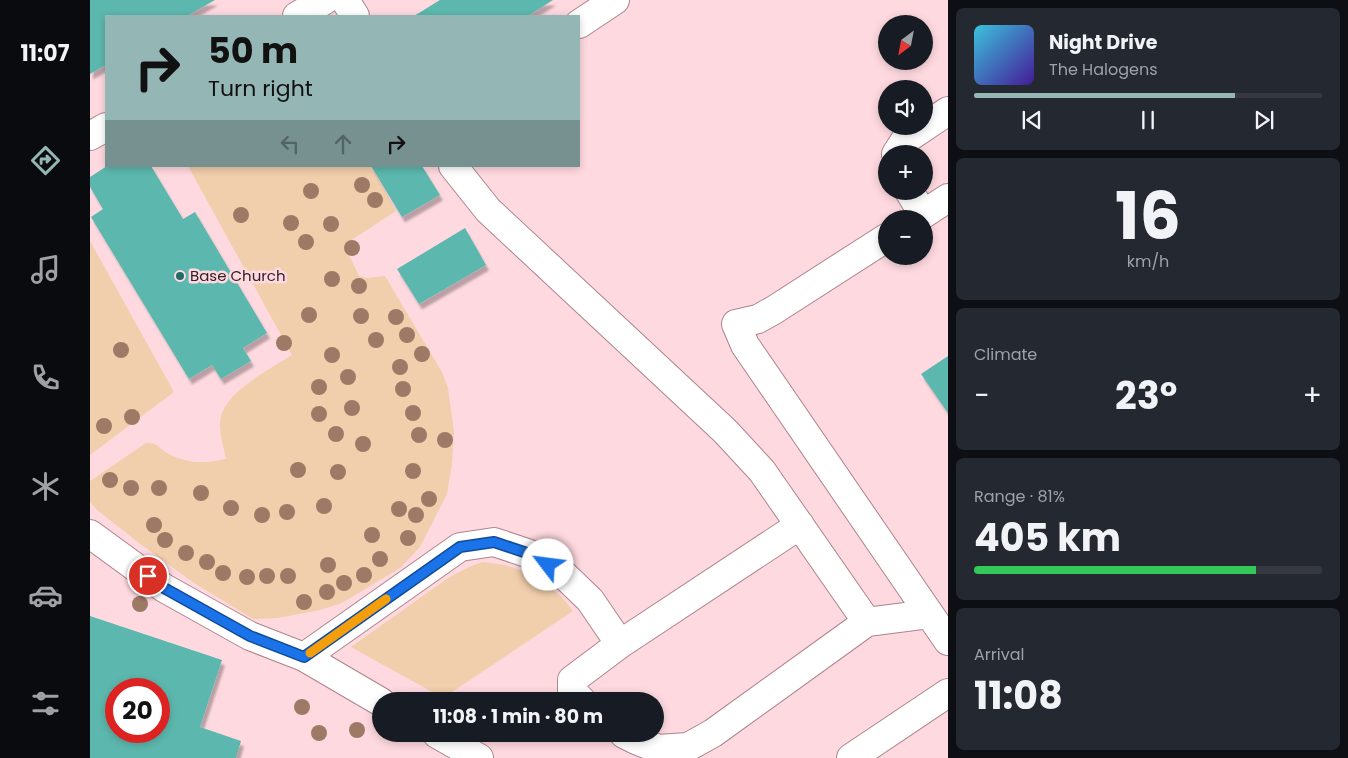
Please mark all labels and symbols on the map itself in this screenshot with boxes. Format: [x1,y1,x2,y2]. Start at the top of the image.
north arrow [878,15,932,70]
place label: Base Church [190,265,286,286]
marker: Base Church [174,270,186,282]
position arrow [521,538,573,590]
pin [127,555,169,597]
speed limit sign: 20 [105,678,170,743]

